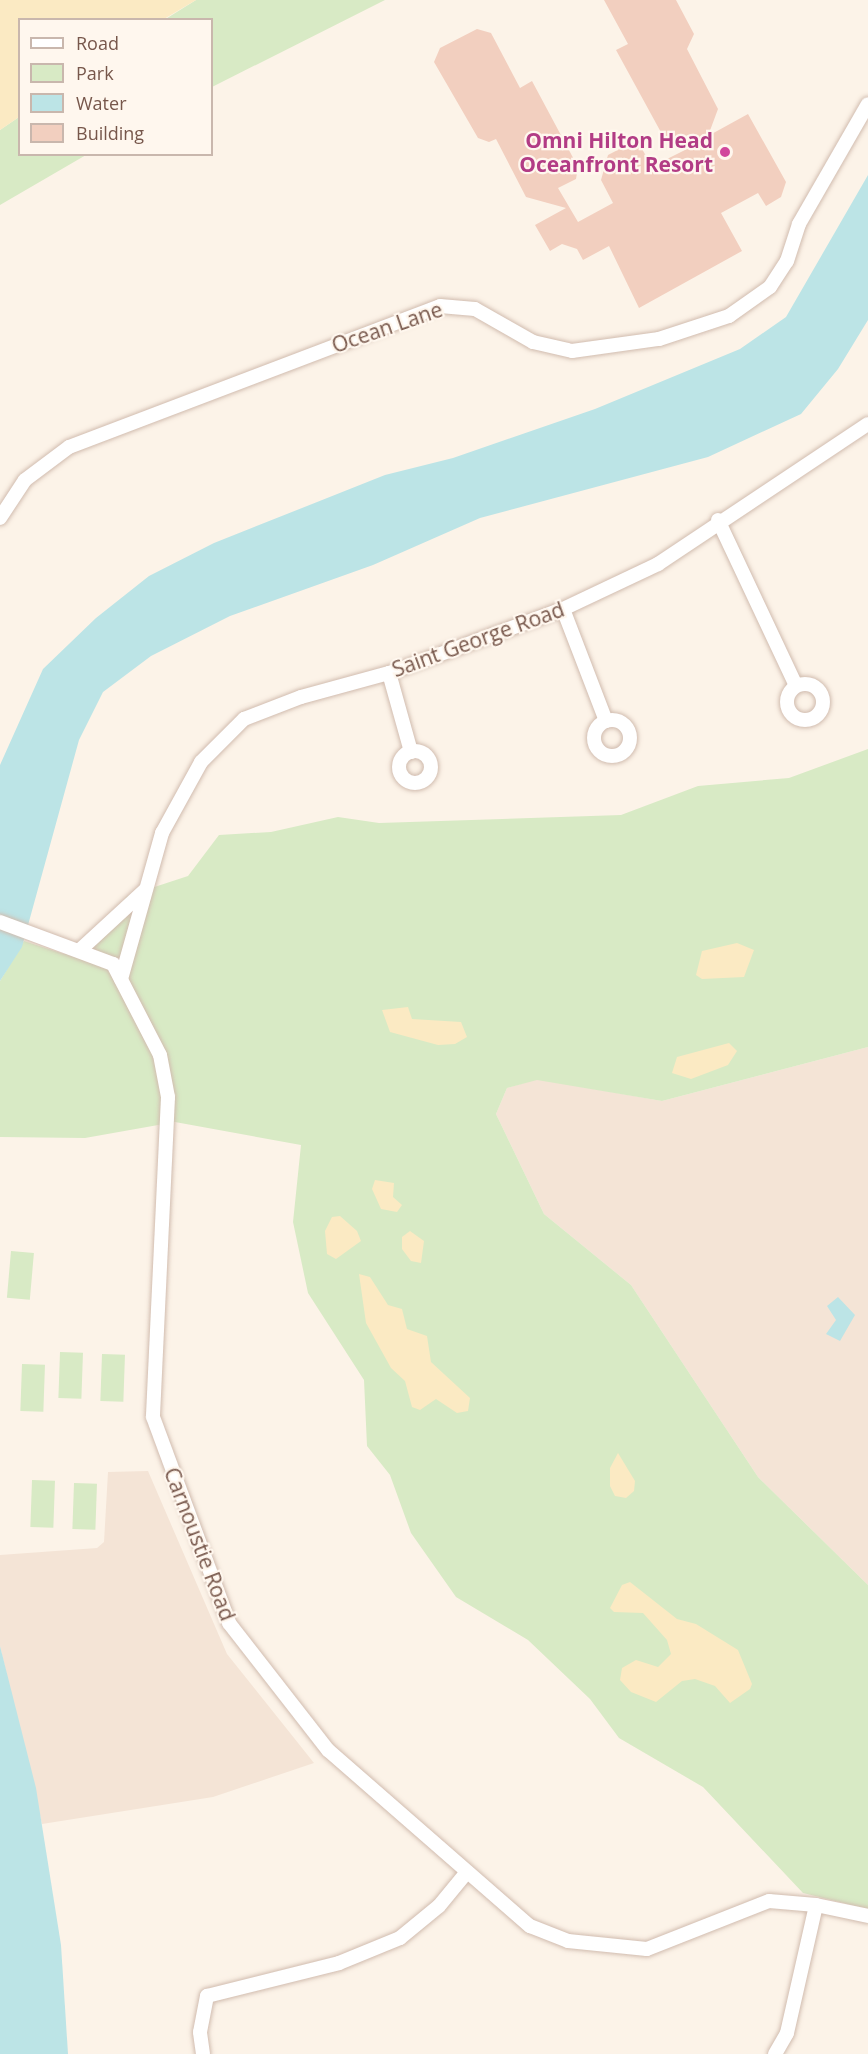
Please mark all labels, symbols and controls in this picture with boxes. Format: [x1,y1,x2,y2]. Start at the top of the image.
legend [18,18,213,156]
text: Road [76,31,119,55]
text: Park [76,61,114,85]
text: Water [76,91,127,115]
text: Building [76,121,144,145]
place label: Omni Hilton Head Oceanfront Resort [519,127,713,177]
marker: Omni Hilton Head Oceanfront Resort [718,145,732,159]
street label: Ocean Lane [328,296,446,358]
street label: Saint George Road [388,596,568,682]
street label: Carnoustie Road [159,1464,241,1624]

